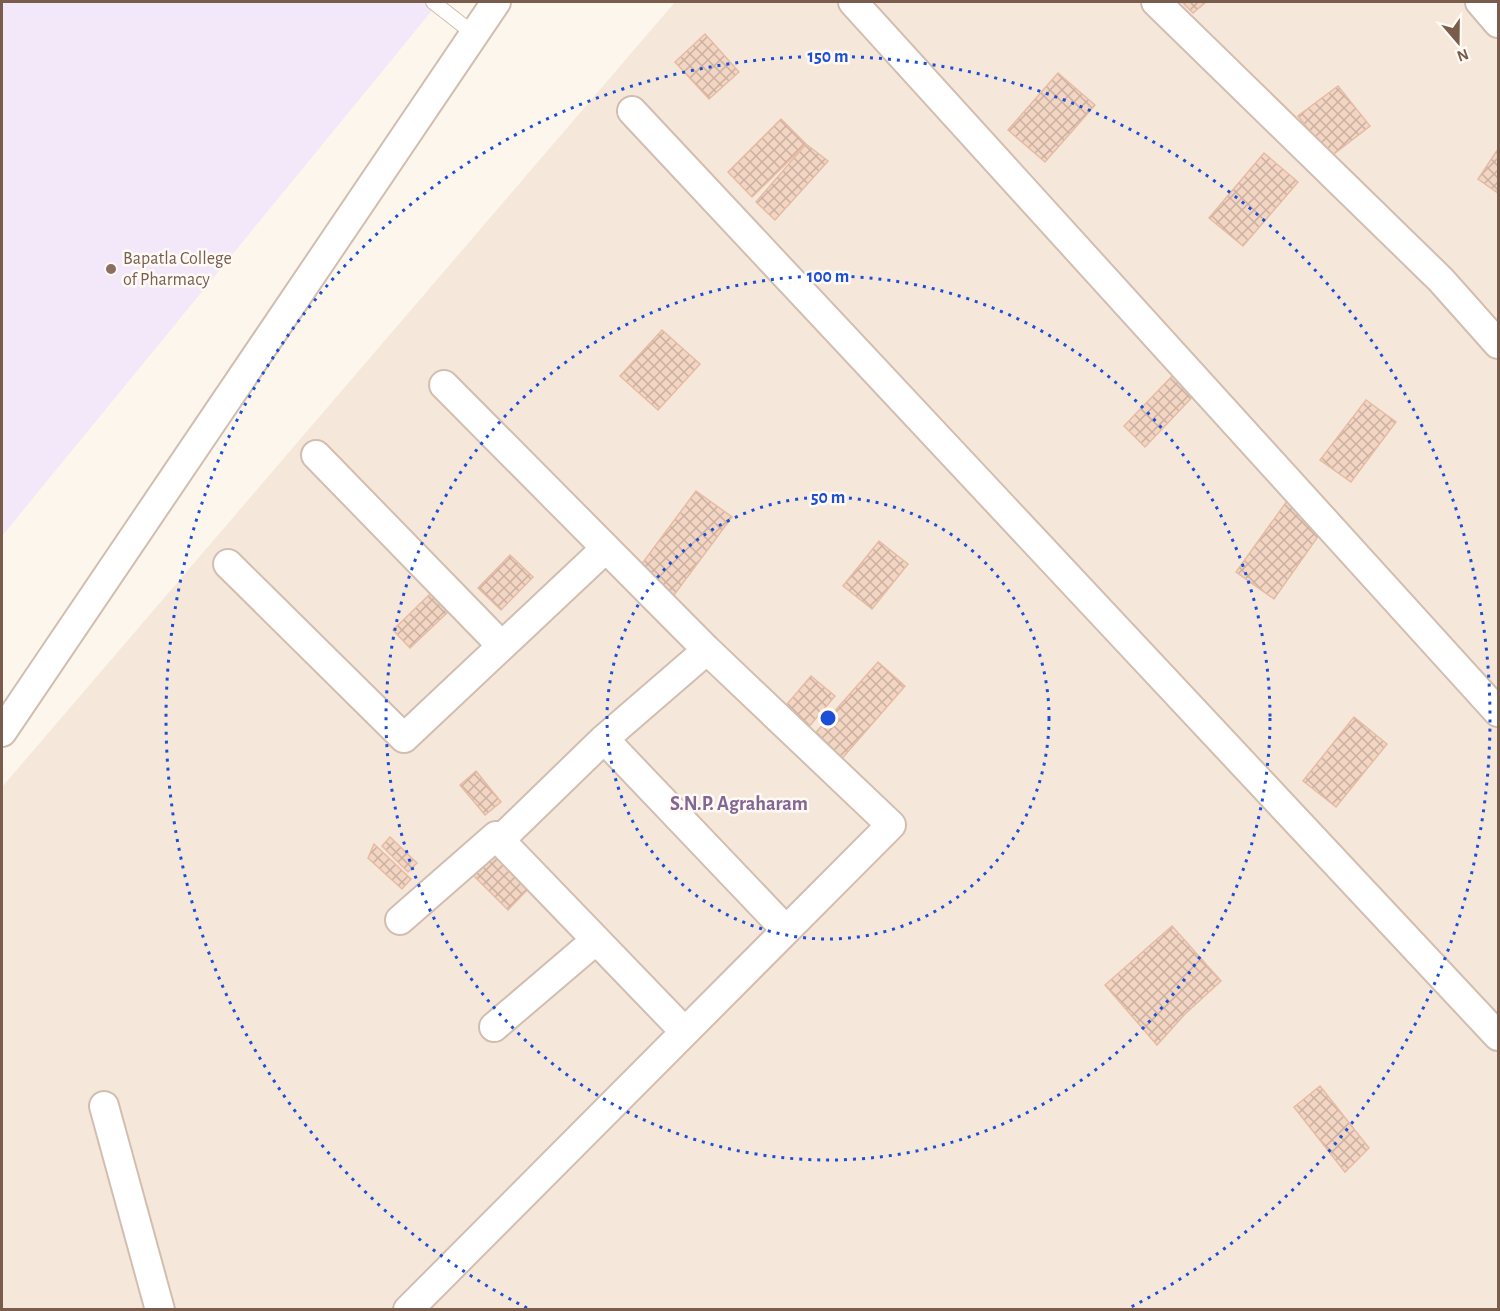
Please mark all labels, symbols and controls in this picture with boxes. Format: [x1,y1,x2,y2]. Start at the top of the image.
north arrow [1428,12,1488,72]
text: N [1455,46,1471,65]
text: 150 m [808,48,848,66]
place label: Bapatla College of Pharmacy [123,250,232,289]
marker: Bapatla College of Pharmacy [104,262,118,276]
text: 100 m [807,268,849,286]
text: 50 m [811,489,845,507]
centre of rings [818,708,838,728]
district label: S.N.P. Agraharam [670,794,808,814]

